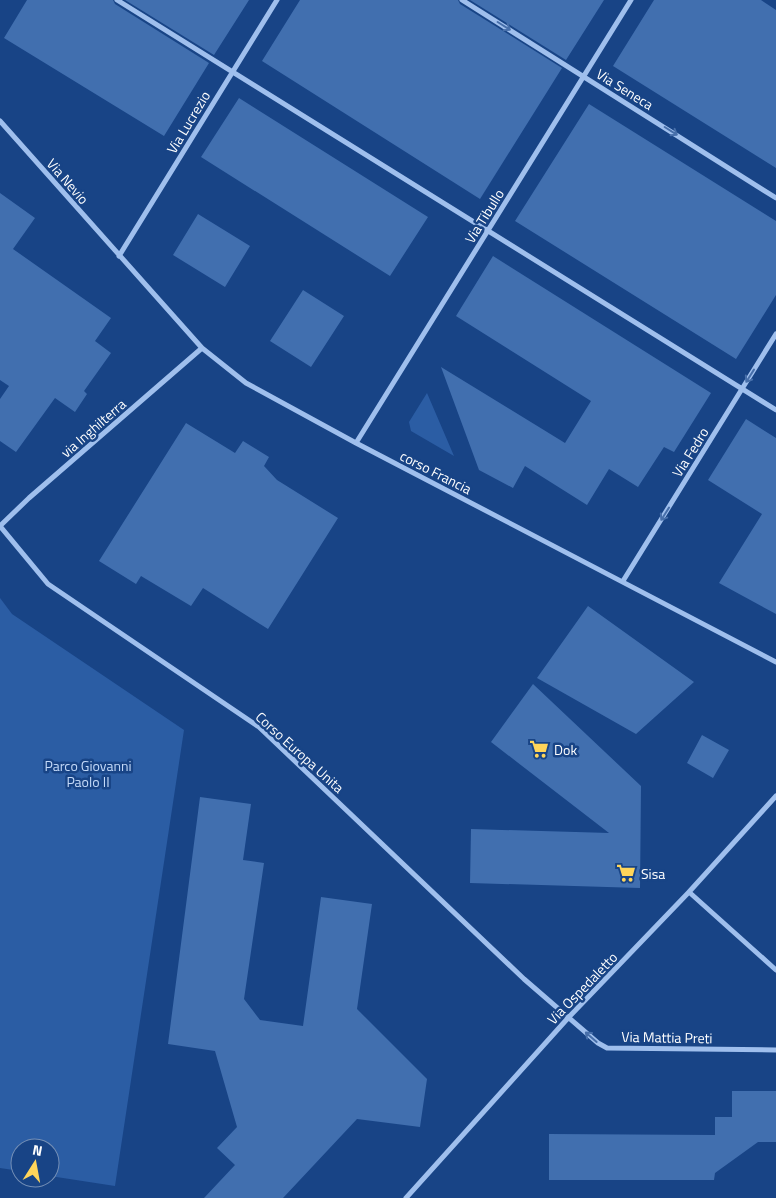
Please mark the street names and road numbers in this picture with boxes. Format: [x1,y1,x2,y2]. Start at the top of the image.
street label: Via Seneca [592,63,658,115]
street label: Via Lucrezio [161,87,215,157]
street label: Via Nevio [42,153,94,209]
street label: Via Tibullo [459,185,509,247]
street label: via Inghilterra [56,394,130,462]
street label: Via Fedro [667,423,713,481]
street label: corso Francia [397,445,475,499]
street label: Corso Europa Unita [251,706,349,798]
street label: Via Ospedaletto [542,947,622,1029]
street label: Via Mattia Preti [621,1026,713,1048]

